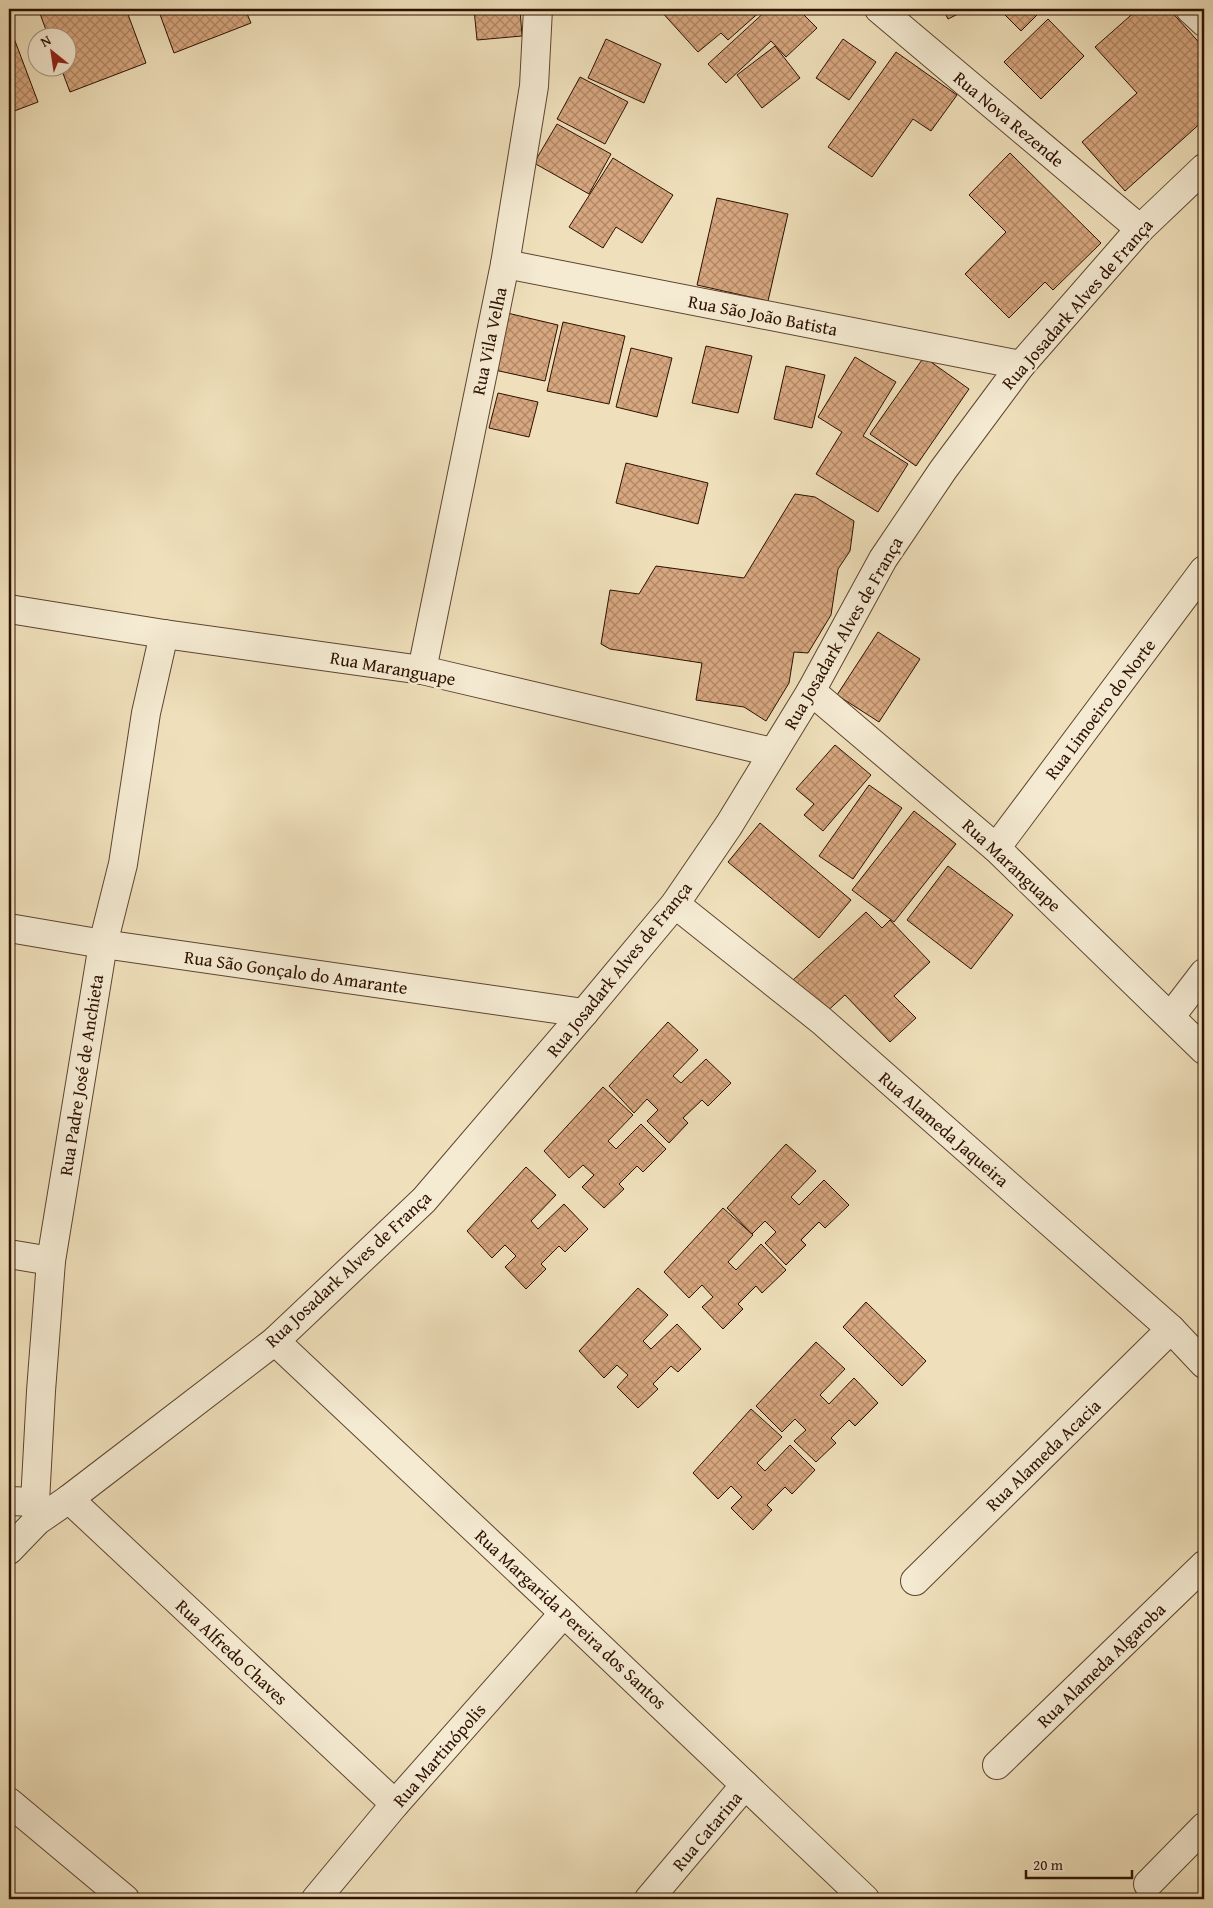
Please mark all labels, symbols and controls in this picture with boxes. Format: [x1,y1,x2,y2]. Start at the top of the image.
north arrow [28,28,78,78]
text: N [36,29,55,52]
street label: Rua Nova Rezende [948,64,1070,174]
street label: Rua Josadark Alves de França [995,212,1159,395]
street label: Rua Vila Velha [464,284,514,397]
street label: Rua São João Batista [686,287,840,343]
street label: Rua Josadark Alves de França [777,531,910,735]
street label: Rua Limoeiro do Norte [1038,633,1162,785]
street label: Rua Maranguape [328,644,458,692]
street label: Rua Maranguape [956,812,1068,918]
street label: Rua Josadark Alves de França [540,875,699,1063]
street label: Rua São Gonçalo do Amarante [183,943,409,1001]
street label: Rua Padre José de Anchieta [52,972,110,1178]
street label: Rua Alameda Jaqueira [873,1065,1015,1194]
street label: Rua Josadark Alves de França [259,1184,438,1354]
street label: Rua Alameda Acacia [979,1392,1107,1517]
street label: Rua Margarida Pereira dos Santos [469,1523,673,1715]
street label: Rua Alfredo Chaves [170,1593,294,1711]
street label: Rua Alameda Algaroba [1031,1596,1172,1734]
street label: Rua Martinópolis [386,1697,492,1813]
street label: Rua Catarina [666,1785,749,1877]
scale bar [1026,1848,1132,1880]
text: 20 m [1033,1854,1064,1875]

